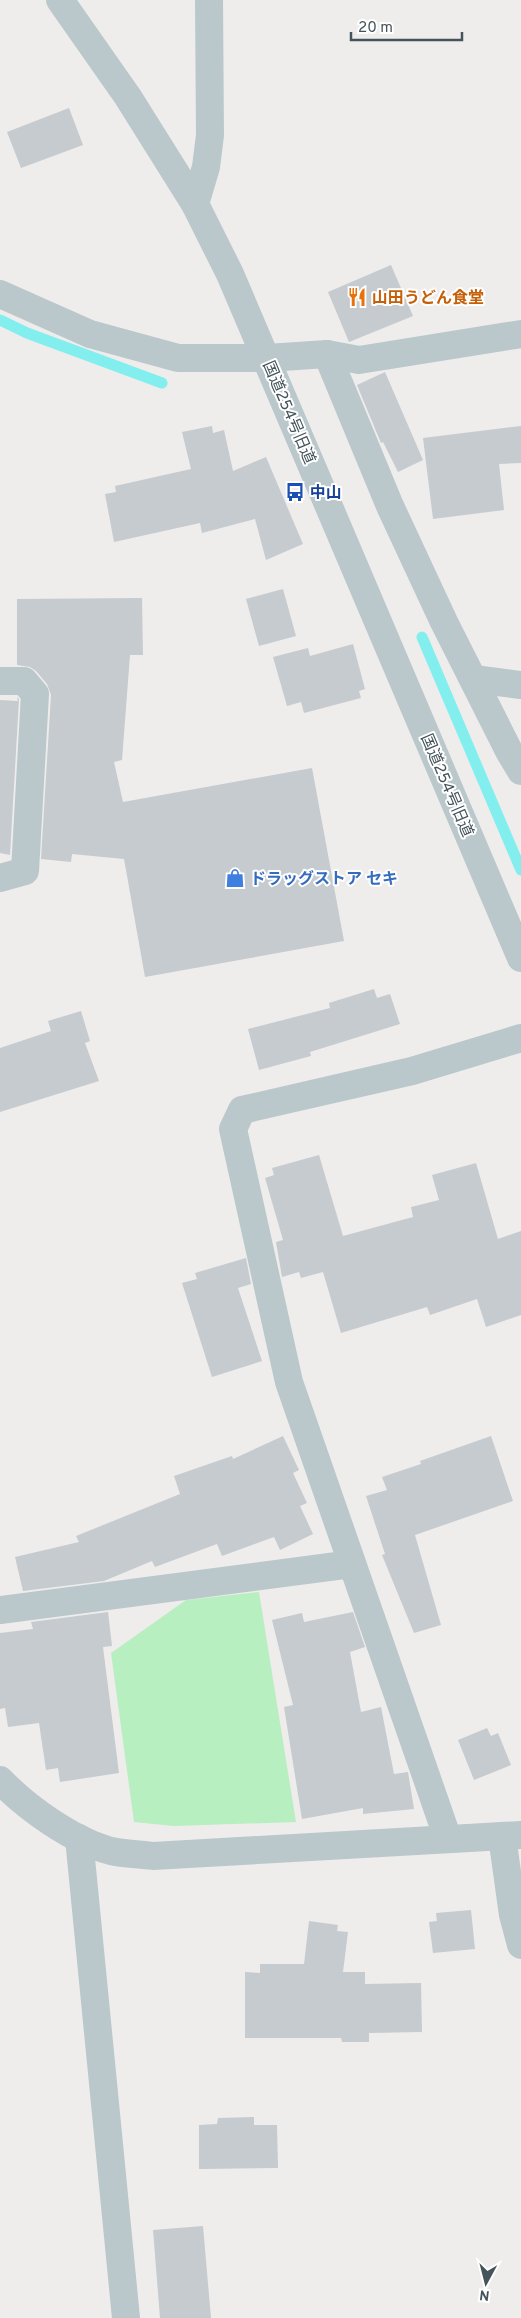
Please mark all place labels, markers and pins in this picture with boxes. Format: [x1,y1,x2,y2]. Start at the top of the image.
restaurant icon: 山田うどん食堂 [346,286,368,308]
place label: 山田うどん食堂 [372,289,484,309]
bus stop icon: 中山 [284,481,306,503]
place label: 中山 [310,484,342,504]
shop icon: ドラッグストア セキ [224,867,246,889]
place label: ドラッグストア セキ [250,869,398,890]

